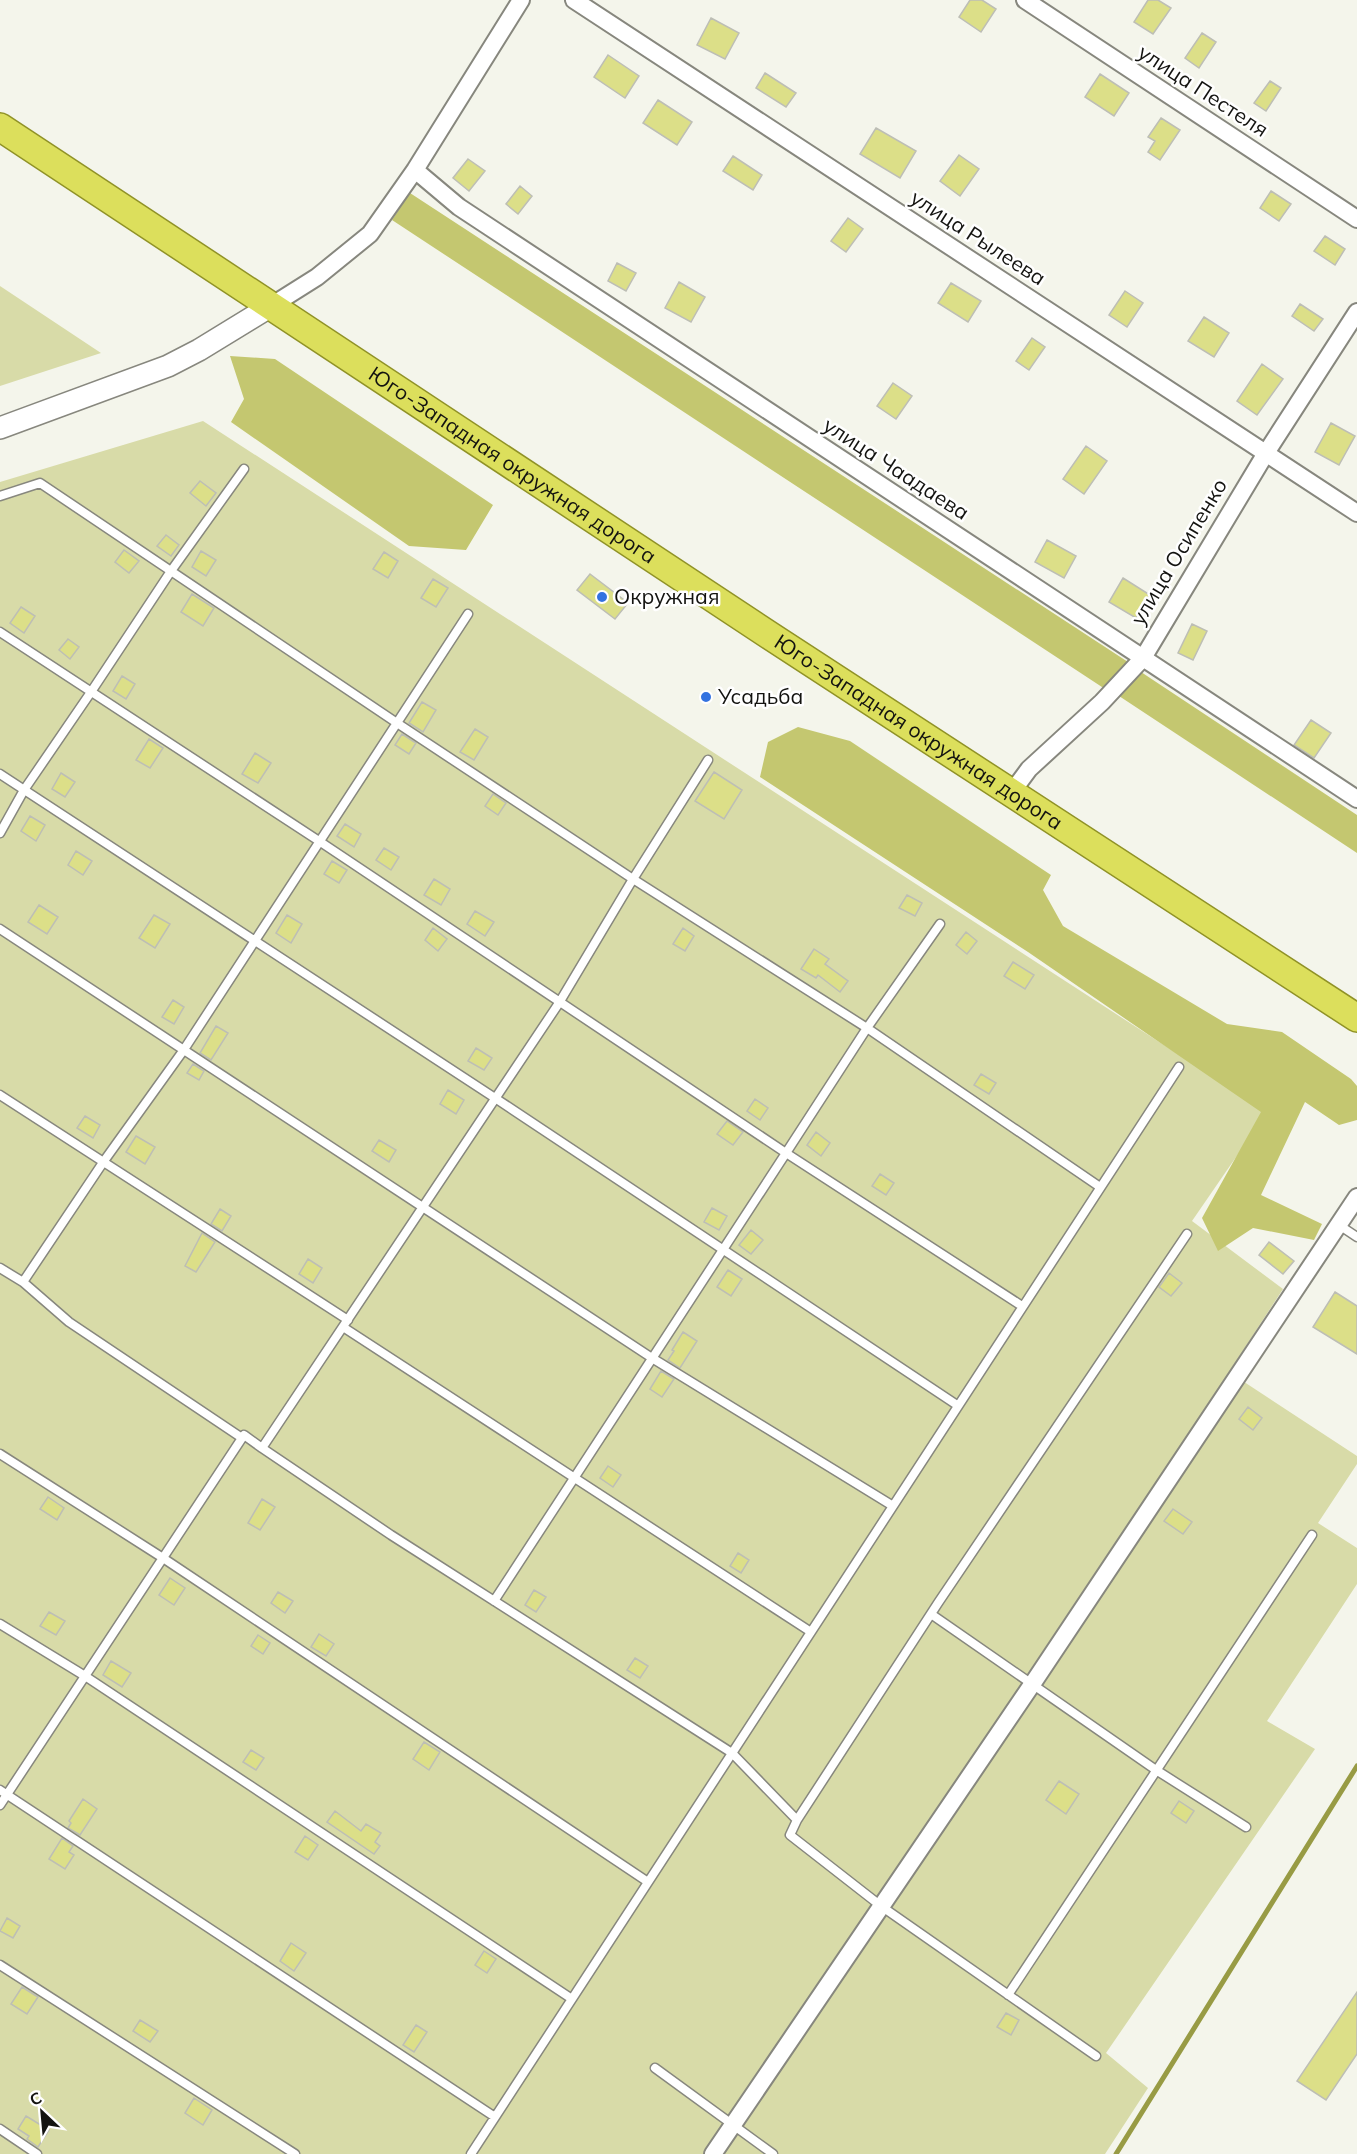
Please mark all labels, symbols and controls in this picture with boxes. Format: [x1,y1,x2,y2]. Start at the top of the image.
street label: улица Пестеля [1134,38,1274,142]
street label: улица Рылеева [906,184,1051,291]
street label: Юго-Западная окружная дорога [364,360,661,569]
street label: улица Чаадаева [819,411,974,525]
street label: улица Осипенко [1124,474,1232,629]
place label: Окружная [614,583,719,609]
marker: Окружная [595,590,609,604]
street label: Юго-Западная окружная дорога [770,628,1068,835]
place label: Усадьба [717,683,803,709]
marker: Усадьба [699,690,713,704]
north arrow [12,2082,72,2142]
text: С [26,2087,45,2110]

